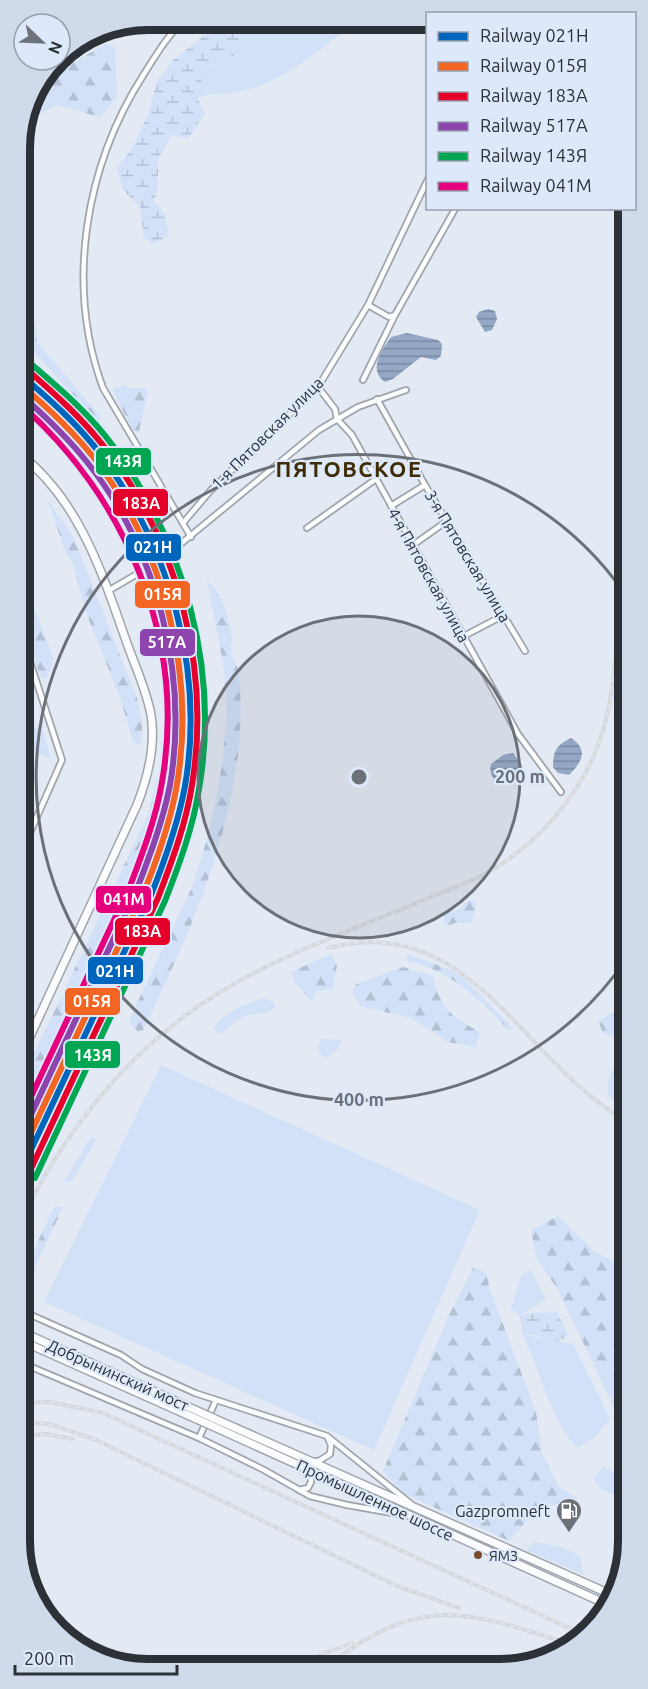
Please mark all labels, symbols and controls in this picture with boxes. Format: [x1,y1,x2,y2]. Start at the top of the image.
north arrow [12,12,72,72]
legend [426,12,636,210]
text: Railway 021Н [480,25,589,45]
text: N [45,39,66,57]
text: Railway 015Я [480,55,587,75]
text: Railway 183А [480,85,588,105]
text: Railway 517А [480,115,588,135]
text: Railway 143Я [480,145,587,165]
text: Railway 041М [480,175,592,195]
street label: 1-я Пятовская улица [207,373,327,493]
line badge: 143Я [95,447,152,476]
text: 143Я [104,452,142,470]
district label: ПЯТОВСКОЕ [276,456,423,481]
street label: 3-я Пятовская улица [421,487,515,625]
line badge: 183А [112,488,169,517]
text: 183А [122,494,161,512]
street label: 4-я Пятовская улица [385,505,473,645]
line badge: 021Н [125,533,182,562]
text: 021Н [134,538,172,556]
line badge: 015Я [134,580,191,609]
text: 015Я [144,585,182,603]
line badge: 517А [139,628,196,657]
text: 517А [148,633,187,651]
text: 200 m [495,766,545,786]
centre of rings [349,767,369,787]
line badge: 041М [95,885,152,914]
text: 041М [103,890,145,908]
line badge: 183А [114,917,171,946]
text: 183А [123,922,162,940]
line badge: 021Н [87,956,144,985]
text: 021Н [96,962,134,980]
line badge: 015Я [64,987,121,1016]
text: 015Я [73,992,111,1010]
line badge: 143Я [64,1040,121,1069]
text: 143Я [74,1046,112,1064]
text: 400 m [334,1089,384,1109]
street label: Добрынинский мост [44,1336,192,1414]
street label: Промышленное шоссе [294,1456,456,1544]
fuel station icon: Gazpromneft [554,1496,584,1534]
place label: Gazpromneft [455,1502,551,1520]
place label: ЯМЗ [489,1548,518,1564]
marker: ЯМЗ [472,1549,484,1561]
scale bar [15,1638,177,1676]
text: 200 m [24,1648,74,1668]

